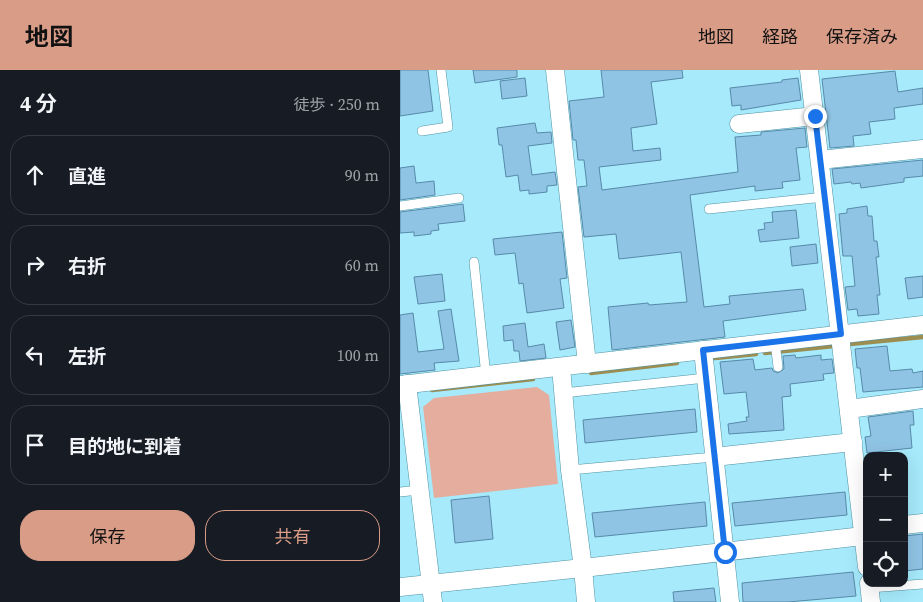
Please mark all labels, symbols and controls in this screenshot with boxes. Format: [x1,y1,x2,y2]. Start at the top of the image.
text: 地図 [25,20,73,53]
text: 地図 [698,24,734,49]
text: 経路 [762,24,798,49]
text: 保存済み [826,24,898,49]
text: 4 分 [20,89,57,118]
text: 徒歩 · 250 m [294,93,380,115]
route end [804,105,827,128]
icon: ahead [21,161,49,189]
text: 直進 [68,163,106,189]
text: 90 m [345,164,379,186]
icon: right [21,251,49,279]
text: 右折 [68,253,106,279]
text: 60 m [345,254,379,276]
icon: left [21,341,49,369]
text: 左折 [68,343,106,369]
text: 100 m [337,344,379,366]
icon: arrive [21,431,49,459]
text: 目的地に到着 [68,433,182,459]
map controls [863,452,908,587]
button: + [863,452,908,497]
button: − [863,497,908,542]
button: 保存 [20,510,195,561]
button: 共有 [205,510,380,561]
route start [714,541,737,564]
button: locate [863,542,908,587]

